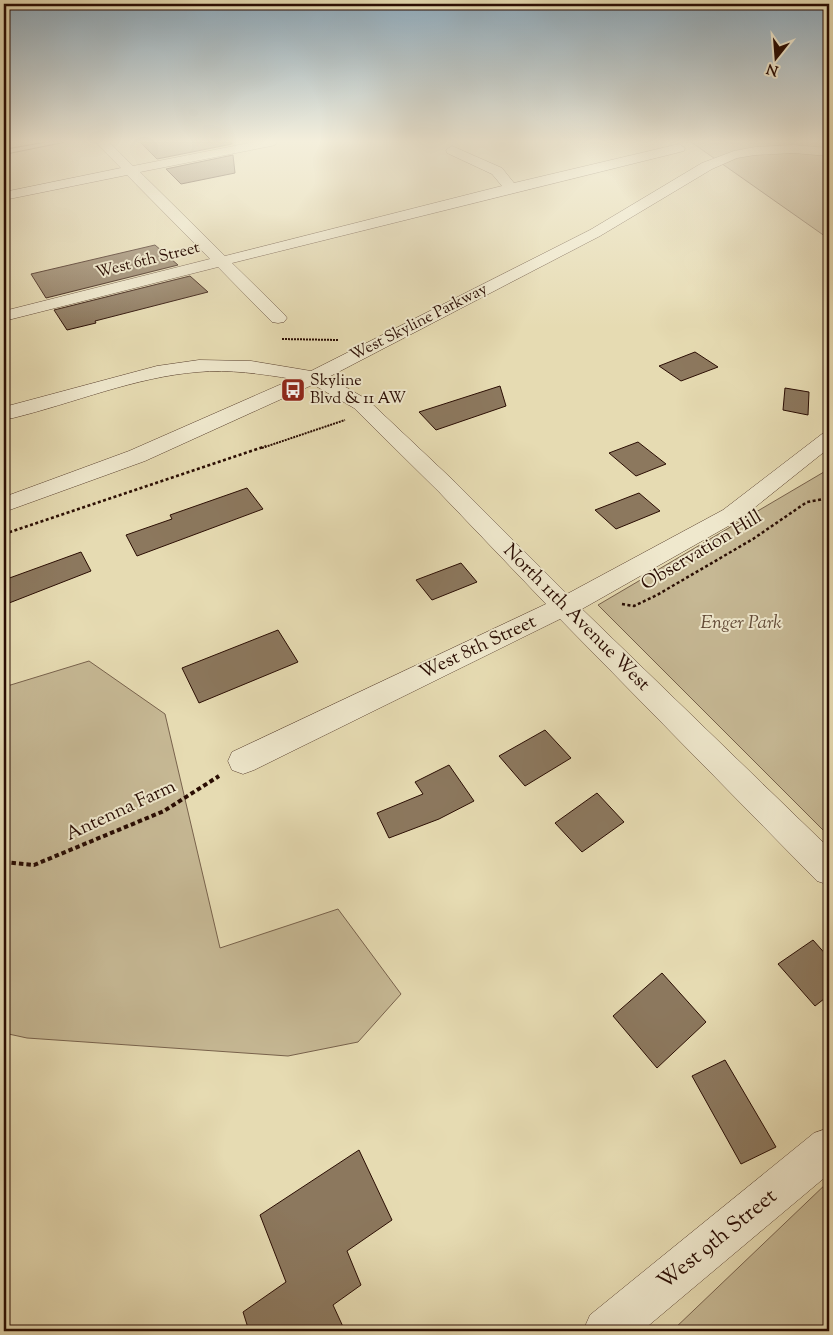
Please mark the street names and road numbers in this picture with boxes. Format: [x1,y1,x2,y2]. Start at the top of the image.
street label: West 6th Street [94,237,203,285]
street label: West Skyline Parkway [346,278,492,368]
street label: Observation Hill [636,504,768,598]
street label: North 11th Avenue West [496,538,656,698]
street label: West 8th Street [415,609,541,687]
street label: Antenna Farm [62,774,181,848]
street label: West 9th Street [651,1181,785,1298]

